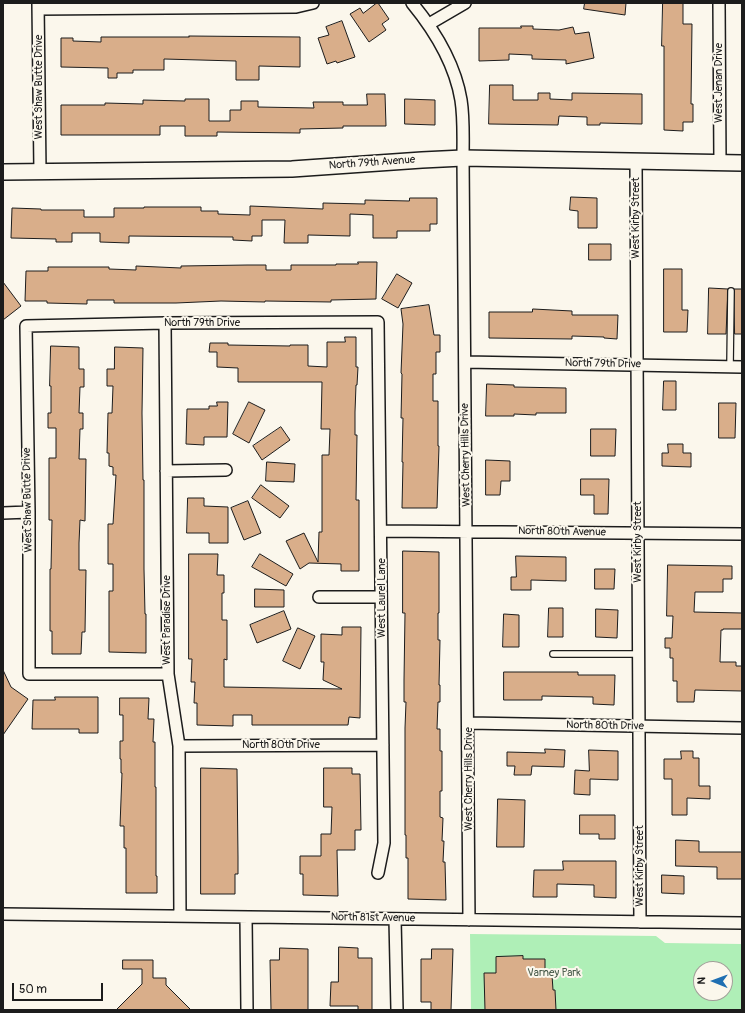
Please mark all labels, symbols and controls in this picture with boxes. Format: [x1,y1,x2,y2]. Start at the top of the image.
street label: West Shaw Butte Drive [32,35,46,139]
street label: West Jenan Drive [712,43,726,123]
street label: North 79th Avenue [328,153,416,173]
street label: West Kirby Street [629,177,643,259]
street label: North 79th Drive [164,316,240,330]
street label: North 79th Drive [565,357,641,371]
street label: West Cherry Hills Drive [458,403,474,507]
street label: West Shaw Butte Drive [20,447,36,553]
street label: West Kirby Street [631,501,645,583]
street label: North 80th Avenue [518,525,606,539]
street label: West Laurel Lane [375,558,389,638]
street label: West Paradise Drive [160,575,174,665]
street label: North 80th Drive [566,719,644,733]
street label: West Cherry Hills Drive [462,727,476,831]
street label: North 80th Drive [242,738,320,752]
street label: West Kirby Street [633,825,647,907]
street label: North 81st Avenue [331,911,415,925]
north arrow [693,961,733,1001]
park label: Varney Park [527,966,581,980]
scale bar [14,975,105,1001]
text: N [695,977,708,985]
text: 50 m [19,982,47,997]

